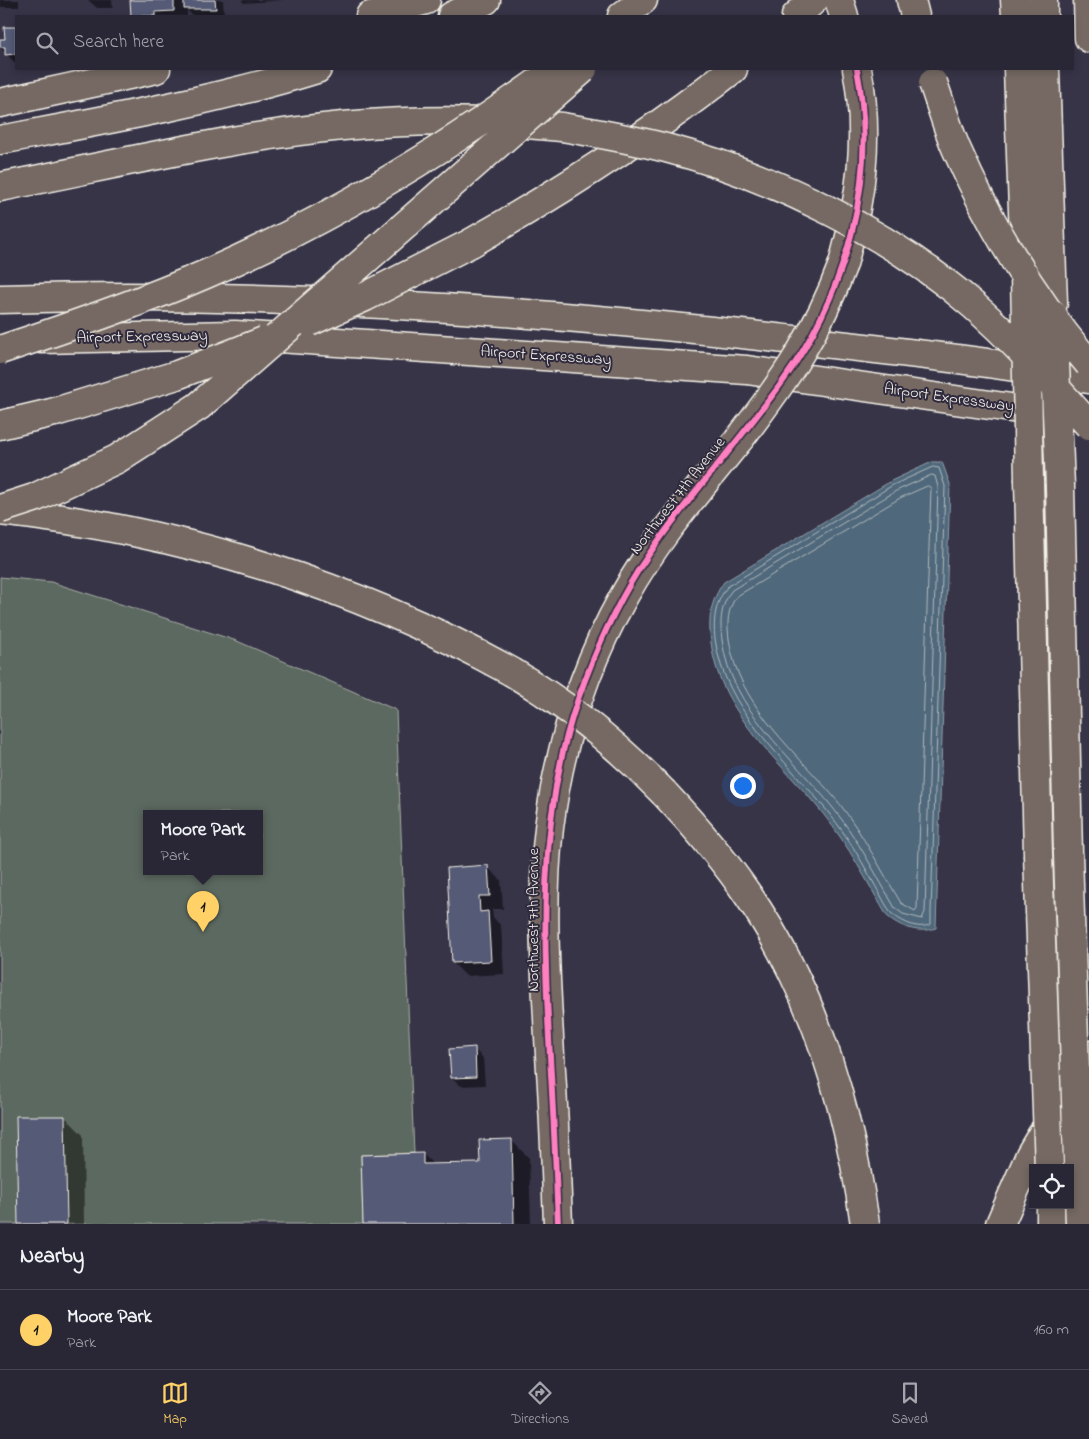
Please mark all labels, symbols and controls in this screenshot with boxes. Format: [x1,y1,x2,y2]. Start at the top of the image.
search box [15,15,1074,70]
icon: search [33,29,61,57]
text: Search here [73,29,164,56]
street label: Airport Expressway [76,324,208,350]
street label: Airport Expressway [480,339,612,373]
street label: Airport Expressway [882,377,1016,419]
street label: Northwest 7th Avenue [624,431,732,560]
your location [730,773,756,799]
popup [143,810,263,875]
text: Moore Park [161,817,245,844]
text: Park [161,844,190,868]
street label: Northwest 7th Avenue [522,847,546,992]
pin: 1 [187,891,219,932]
map controls [1029,1164,1074,1209]
button: locate [1029,1164,1074,1209]
text: Nearby [20,1242,84,1272]
text: Moore Park [67,1304,152,1331]
text: 1 [33,1318,39,1342]
text: 160 m [1034,1318,1069,1342]
text: Park [67,1331,96,1355]
tab: Map [161,1379,189,1430]
tab: Directions [511,1379,569,1430]
tab: Saved [891,1379,928,1430]

